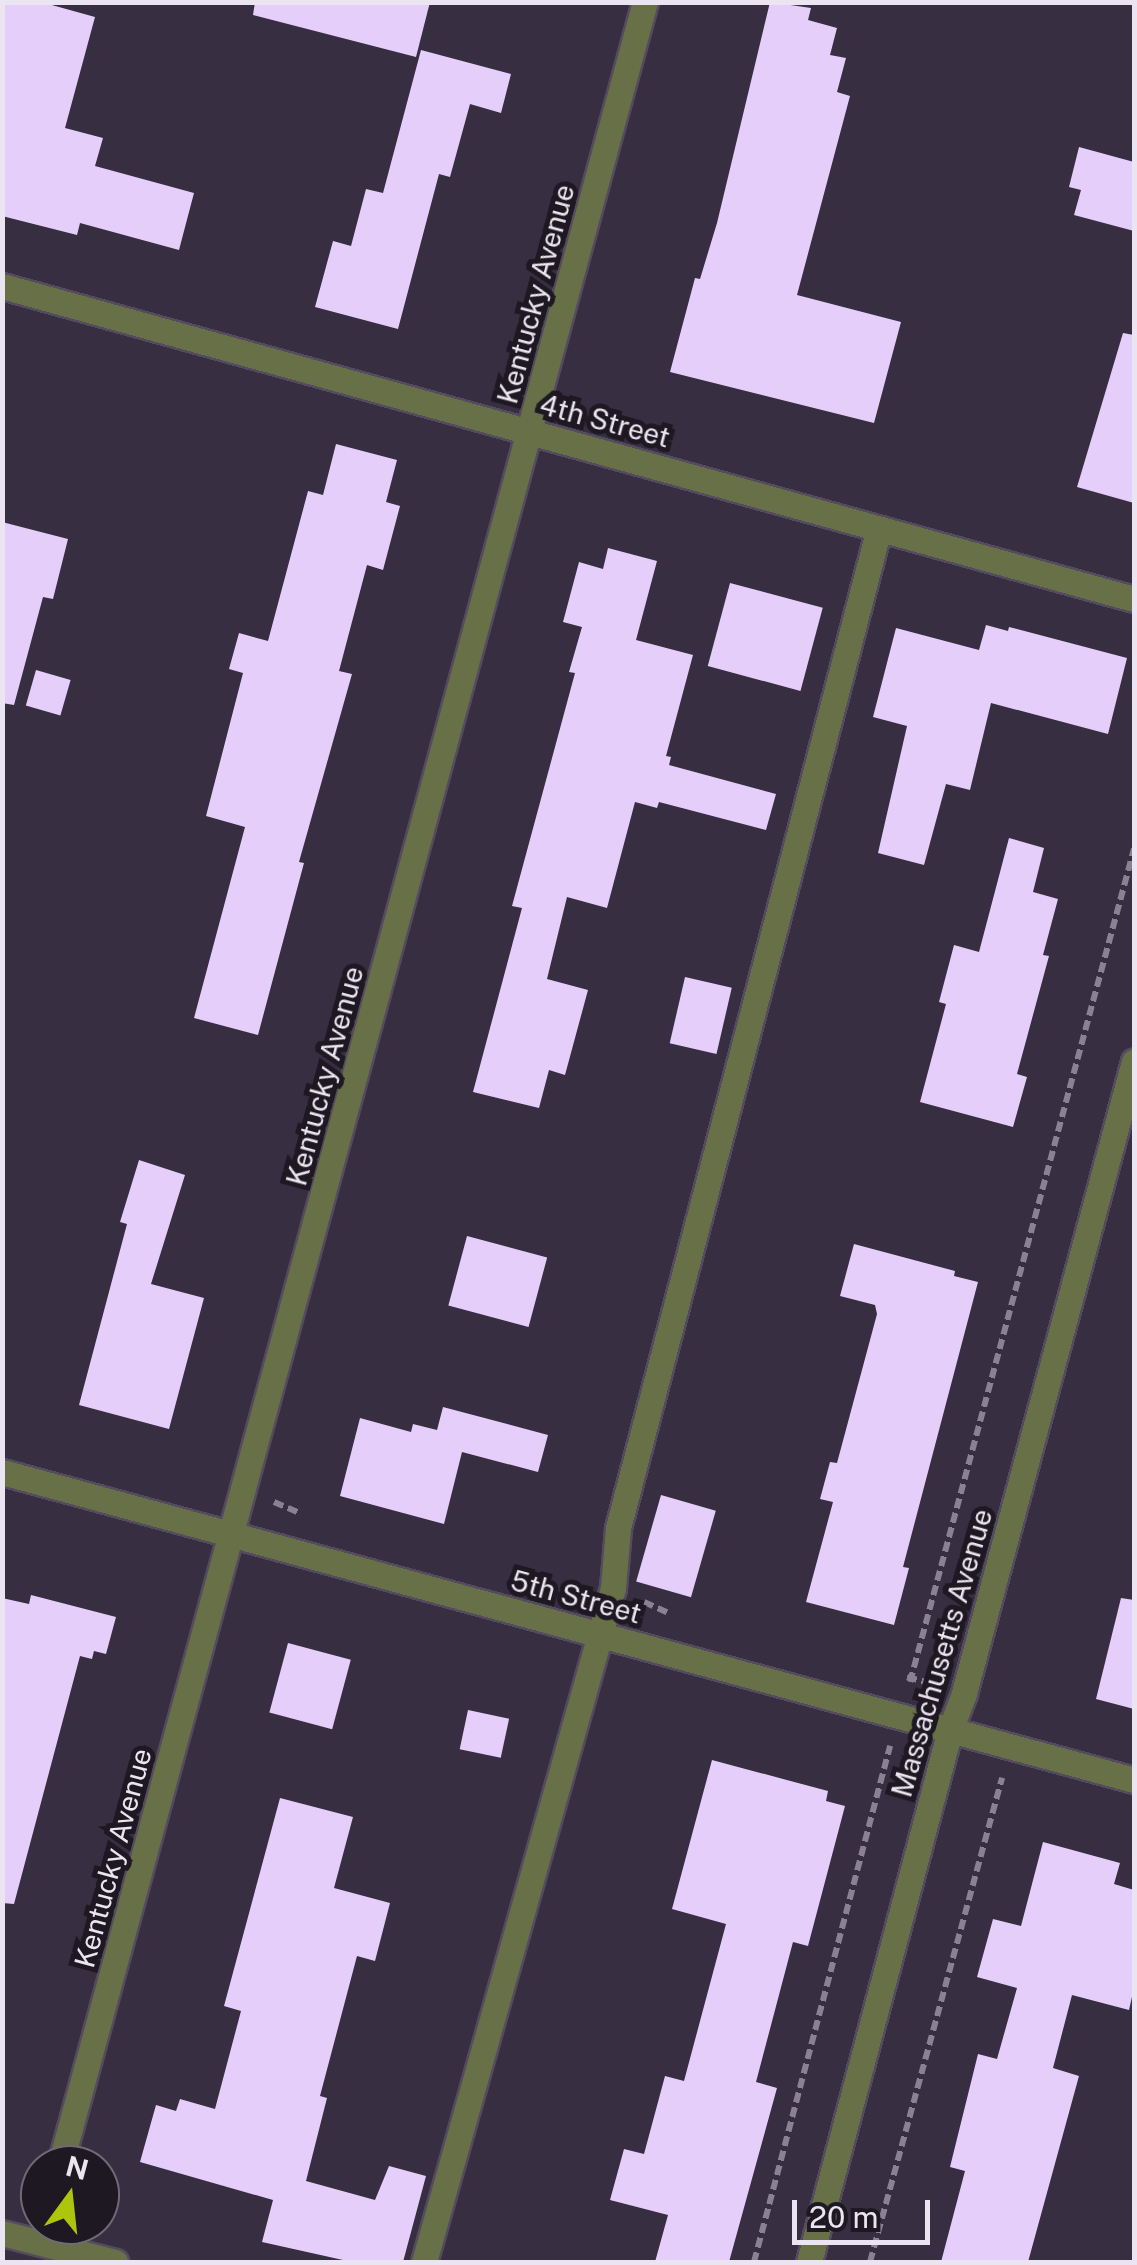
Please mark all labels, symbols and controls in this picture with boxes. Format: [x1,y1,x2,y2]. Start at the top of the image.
street label: Kentucky Avenue [491,181,581,407]
street label: 4th Street [536,388,674,454]
street label: Kentucky Avenue [280,963,370,1189]
street label: Massachusetts Avenue [885,1505,999,1801]
street label: 5th Street [507,1563,645,1631]
street label: Kentucky Avenue [68,1745,158,1971]
north arrow [20,2145,120,2245]
text: N [63,2149,92,2186]
scale bar [797,2180,934,2242]
text: 20 m [809,2199,878,2235]

